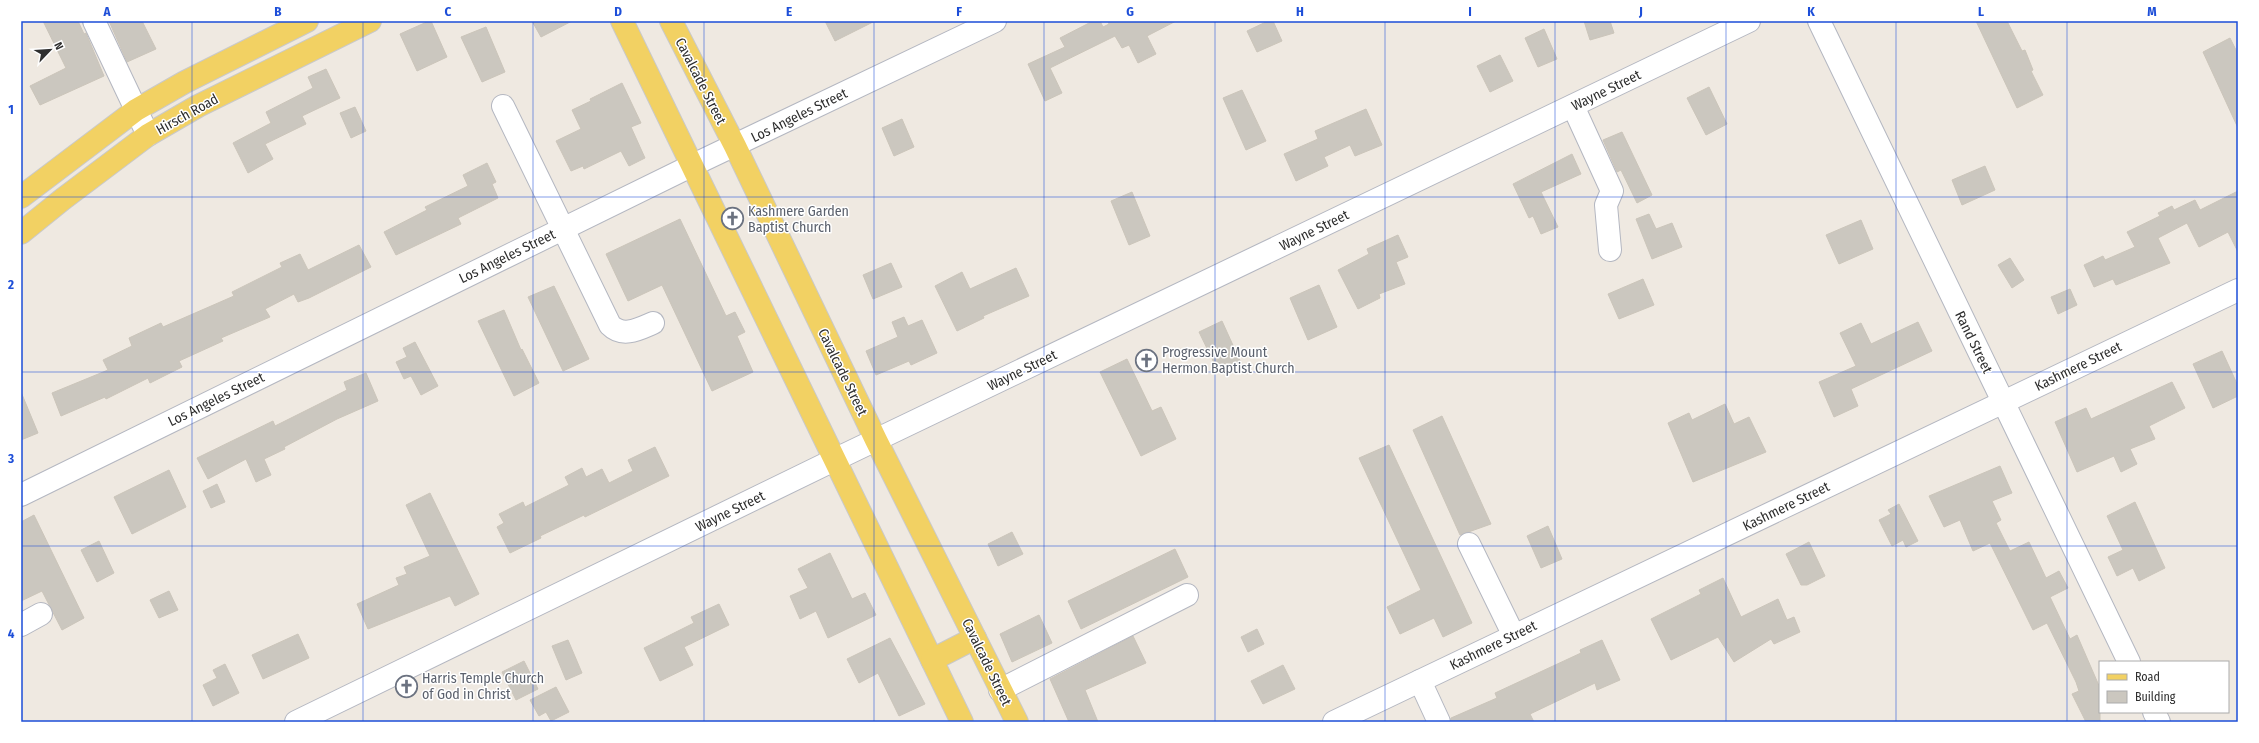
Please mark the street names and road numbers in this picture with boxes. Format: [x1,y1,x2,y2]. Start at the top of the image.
street label: Cavalcade Street [671,35,730,128]
street label: Wayne Street [1569,66,1644,115]
street label: Los Angeles Street [748,85,850,146]
street label: Hirsch Road [153,90,221,138]
street label: Wayne Street [1277,206,1352,255]
street label: Los Angeles Street [456,226,558,287]
street label: Rand Street [1951,308,1996,376]
street label: Cavalcade Street [814,326,871,419]
street label: Kashmere Street [2032,338,2125,395]
street label: Wayne Street [985,346,1060,395]
street label: Los Angeles Street [165,369,267,430]
street label: Kashmere Street [1740,478,1833,535]
street label: Wayne Street [693,487,768,536]
street label: Cavalcade Street [958,616,1015,709]
street label: Kashmere Street [1447,617,1540,674]

